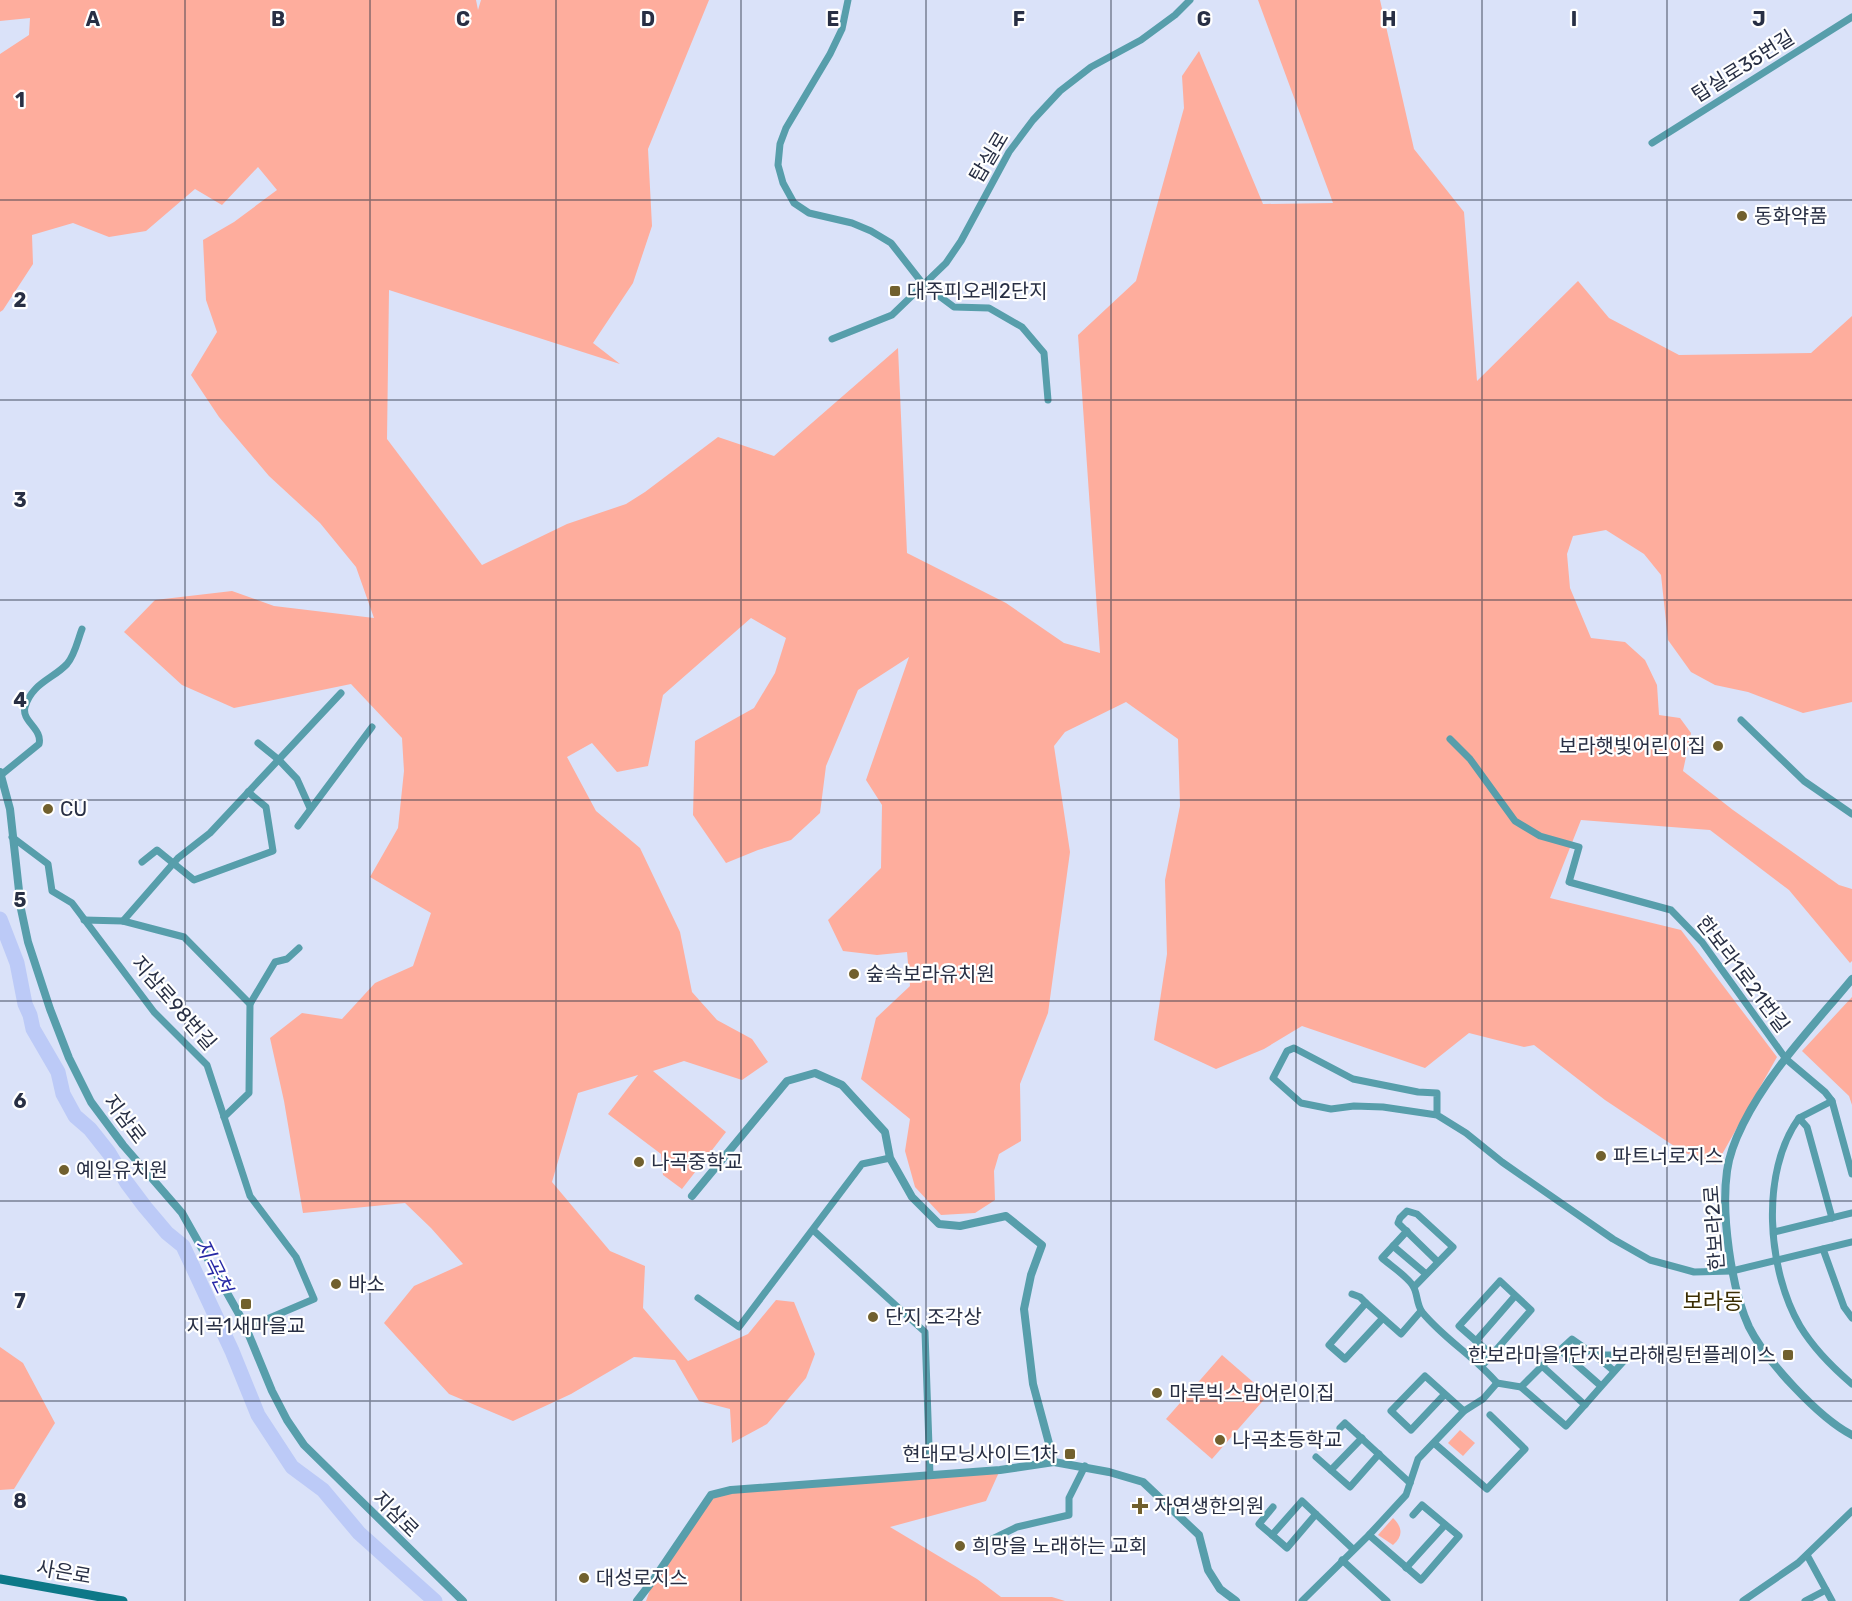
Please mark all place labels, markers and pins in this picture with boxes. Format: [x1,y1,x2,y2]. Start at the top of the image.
place label: 동화약품 [1754,204,1828,228]
marker: 동화약품 [1735,209,1749,223]
place label: 대주피오레2단지 [907,279,1048,303]
marker: 대주피오레2단지 [888,284,902,298]
place label: 보라햇빛어린이집 [1559,734,1706,758]
marker: 보라햇빛어린이집 [1711,739,1725,753]
place label: CU [60,797,87,821]
marker: CU [41,802,55,816]
place label: 숲속보라유치원 [866,962,995,986]
marker: 숲속보라유치원 [847,967,861,981]
place label: 파트너로지스 [1613,1144,1723,1168]
marker: 파트너로지스 [1594,1149,1608,1163]
place label: 나곡중학교 [651,1150,743,1174]
marker: 나곡중학교 [632,1155,646,1169]
place label: 예일유치원 [76,1158,168,1182]
marker: 예일유치원 [57,1163,71,1177]
place label: 바소 [348,1272,385,1296]
marker: 바소 [329,1277,343,1291]
marker: 지곡1새마을교 [239,1297,253,1311]
place label: 단지 조각상 [885,1305,982,1329]
marker: 단지 조각상 [866,1310,880,1324]
place label: 지곡1새마을교 [187,1314,305,1338]
place label: 한보라마을1단지.보라해링턴플레이스 [1468,1343,1776,1367]
marker: 한보라마을1단지.보라해링턴플레이스 [1781,1348,1795,1362]
place label: 마루빅스맘어린이집 [1169,1381,1335,1405]
marker: 마루빅스맘어린이집 [1150,1386,1164,1400]
place label: 나곡초등학교 [1232,1428,1342,1452]
marker: 나곡초등학교 [1213,1433,1227,1447]
place label: 현대모닝사이드1차 [902,1442,1058,1466]
marker: 현대모닝사이드1차 [1063,1447,1077,1461]
place label: 자연생한의원 [1154,1494,1264,1518]
marker: 자연생한의원 [1131,1497,1149,1515]
place label: 희망을 노래하는 교회 [972,1534,1147,1558]
marker: 희망을 노래하는 교회 [953,1539,967,1553]
place label: 대성로지스 [596,1566,688,1590]
marker: 대성로지스 [577,1571,591,1585]

